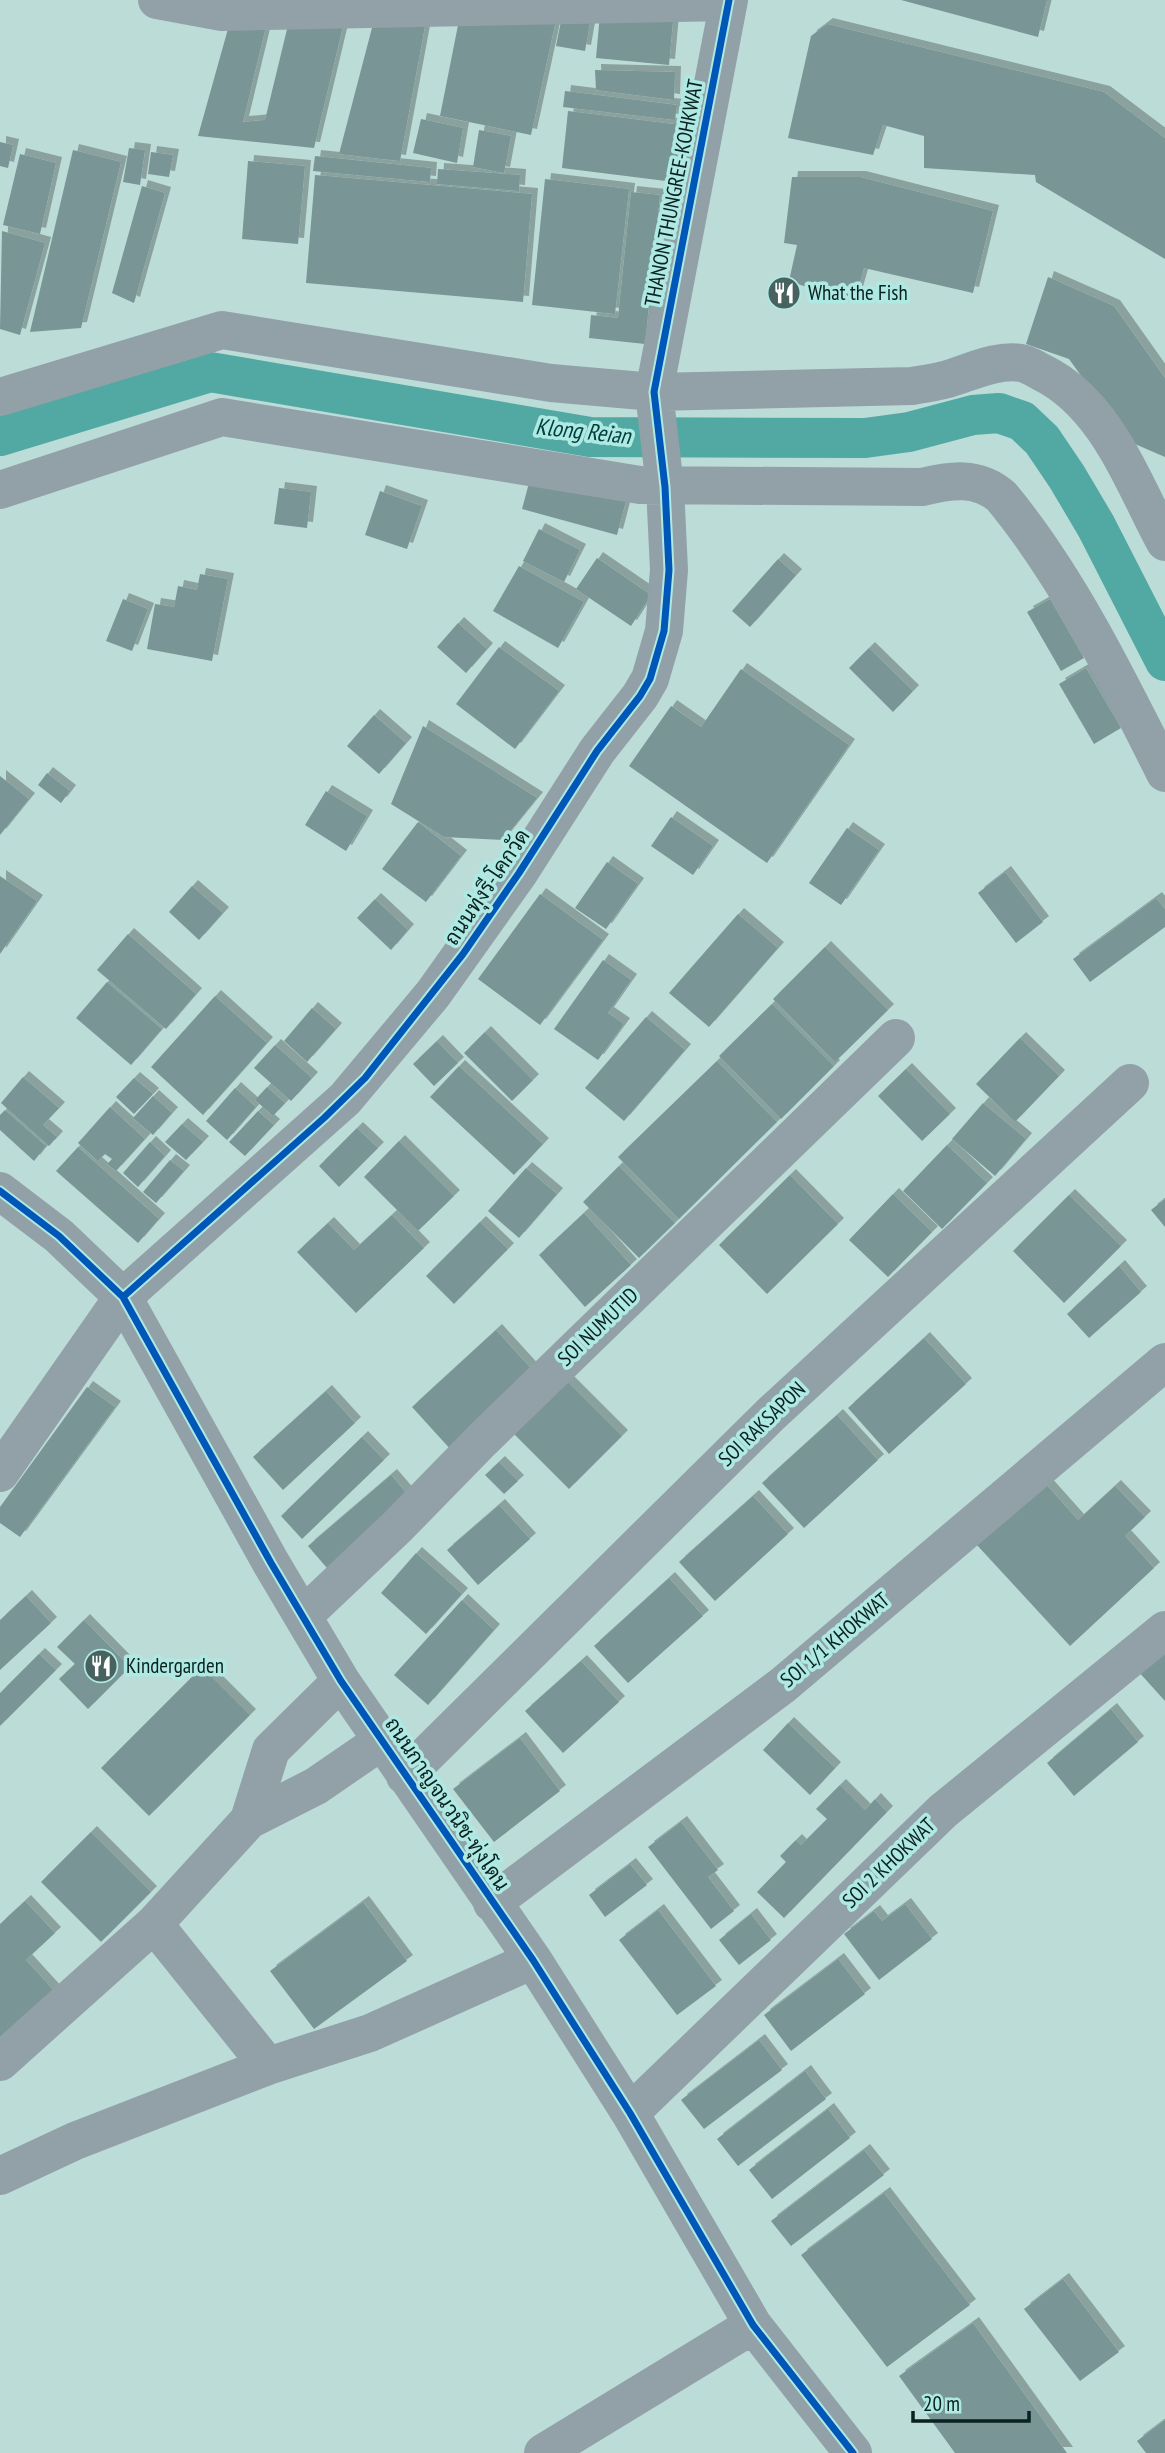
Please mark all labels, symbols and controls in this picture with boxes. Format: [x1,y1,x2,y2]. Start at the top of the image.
street label: THANON THUNGREE-KOHKWAT [638,77,709,309]
restaurant icon: What the Fish [765,274,803,312]
place label: What the Fish [808,279,908,306]
water label: Klong Reian [534,411,634,450]
street label: ถนนทุ่งรี-โคกวัด [438,823,536,951]
street label: SOI NUMUTID [552,1282,644,1372]
street label: SOI RAKSAPON [712,1375,811,1472]
street label: SOI 1/1 KHOKWAT [774,1586,895,1693]
restaurant icon: Kindergarden [82,1647,120,1685]
place label: Kindergarden [126,1652,224,1679]
street label: ถนนกาญจนวนิช-ทุ่งโดน [378,1712,516,1896]
street label: SOI 2 KHOKWAT [837,1811,941,1914]
scale bar [913,2380,1028,2424]
text: 20 m [923,2390,960,2417]

